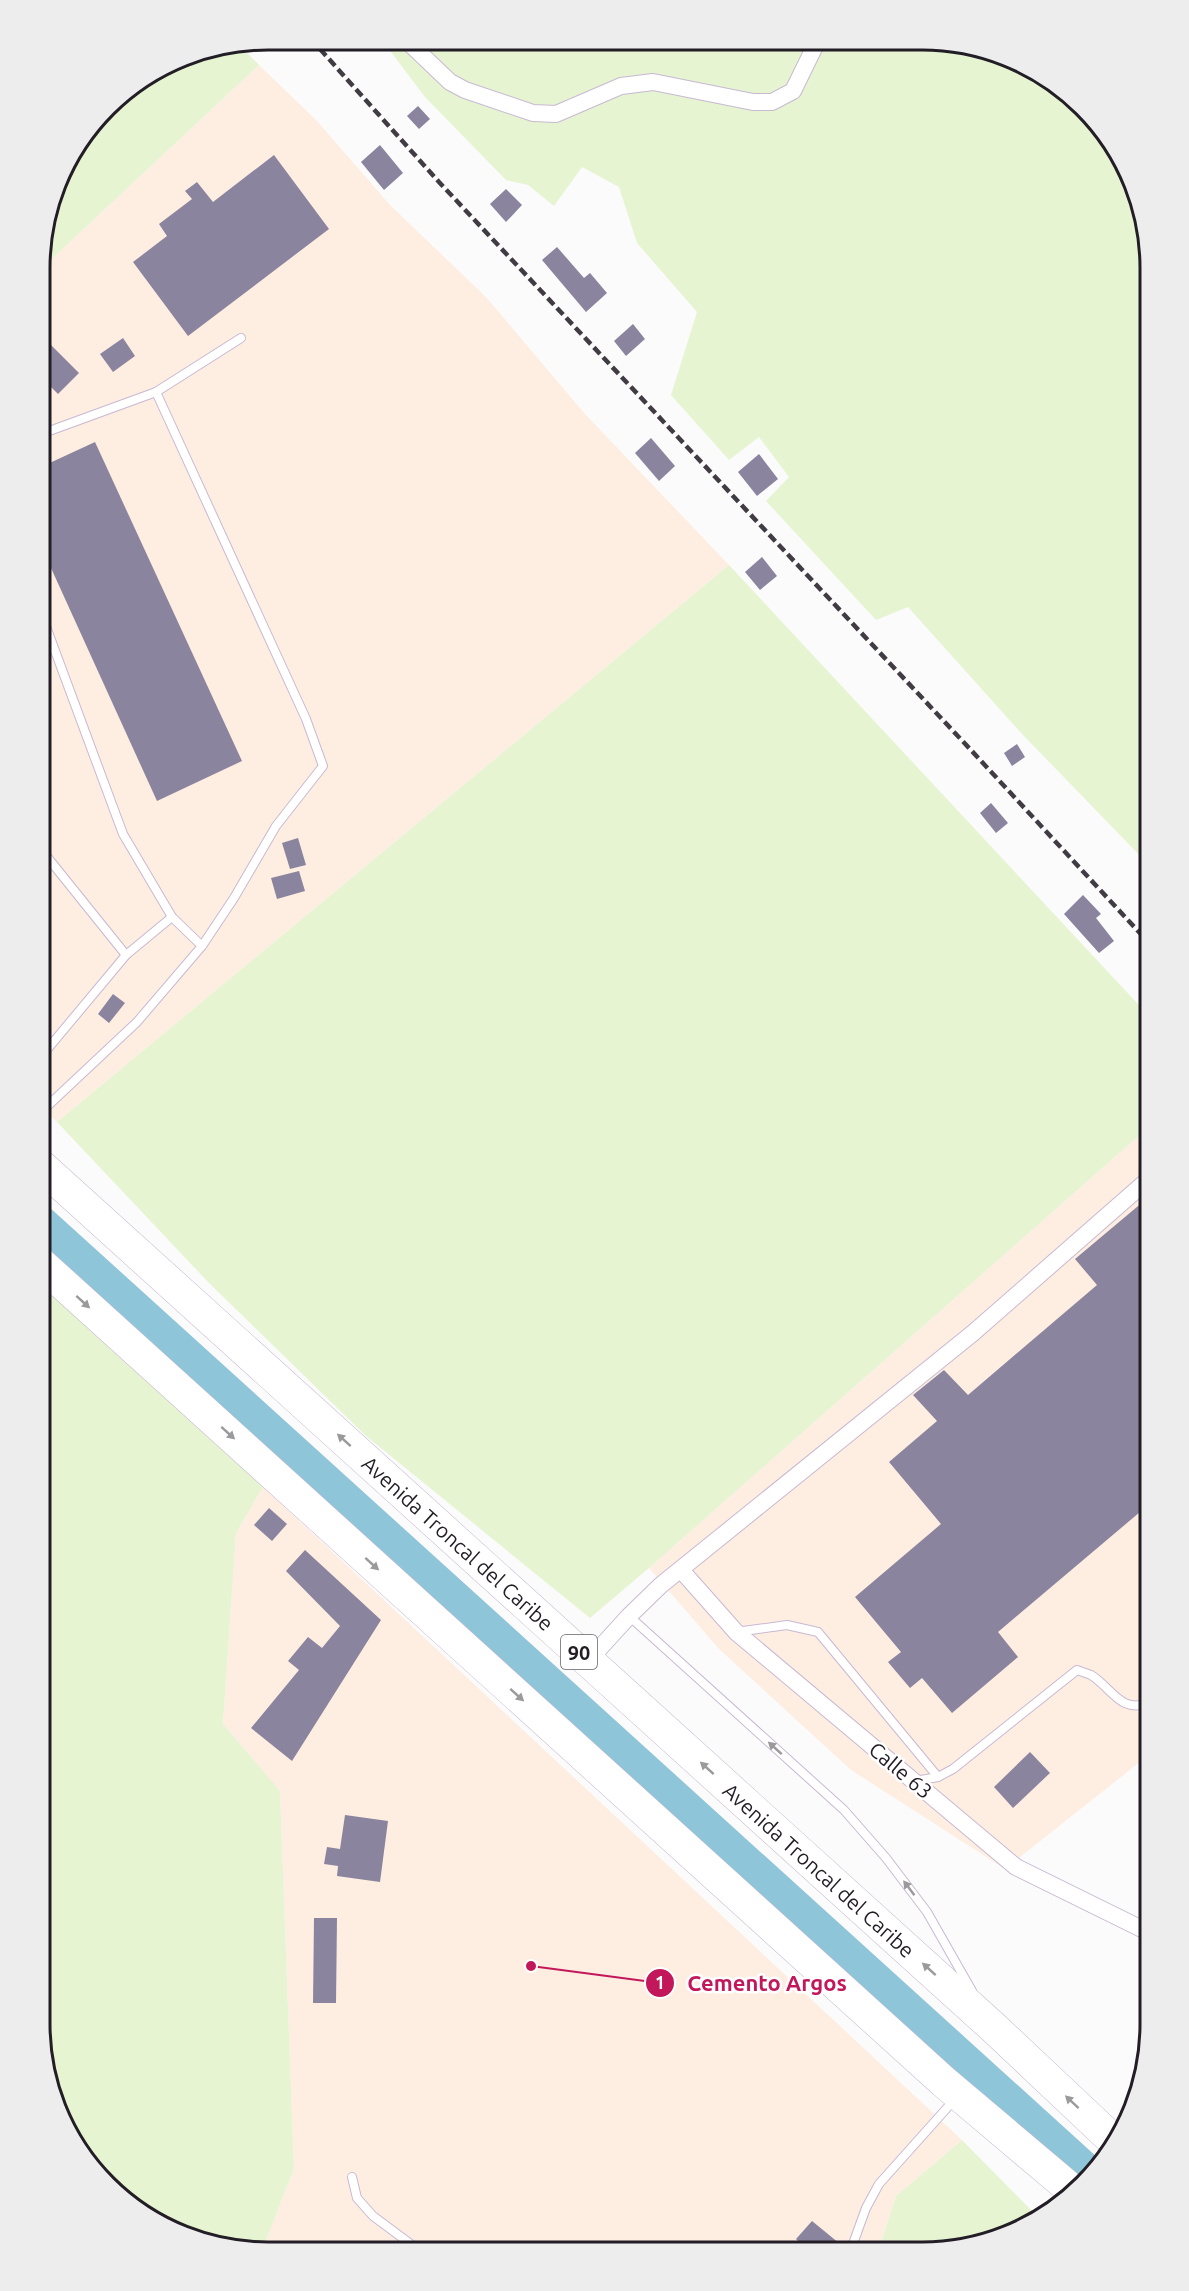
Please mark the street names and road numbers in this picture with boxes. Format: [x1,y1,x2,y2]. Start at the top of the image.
street label: Avenida Troncal del Caribe [357,1451,559,1635]
road number: 90 [561,1635,597,1669]
street label: Calle 63 [865,1737,937,1803]
street label: Avenida Troncal del Caribe [718,1778,920,1962]

